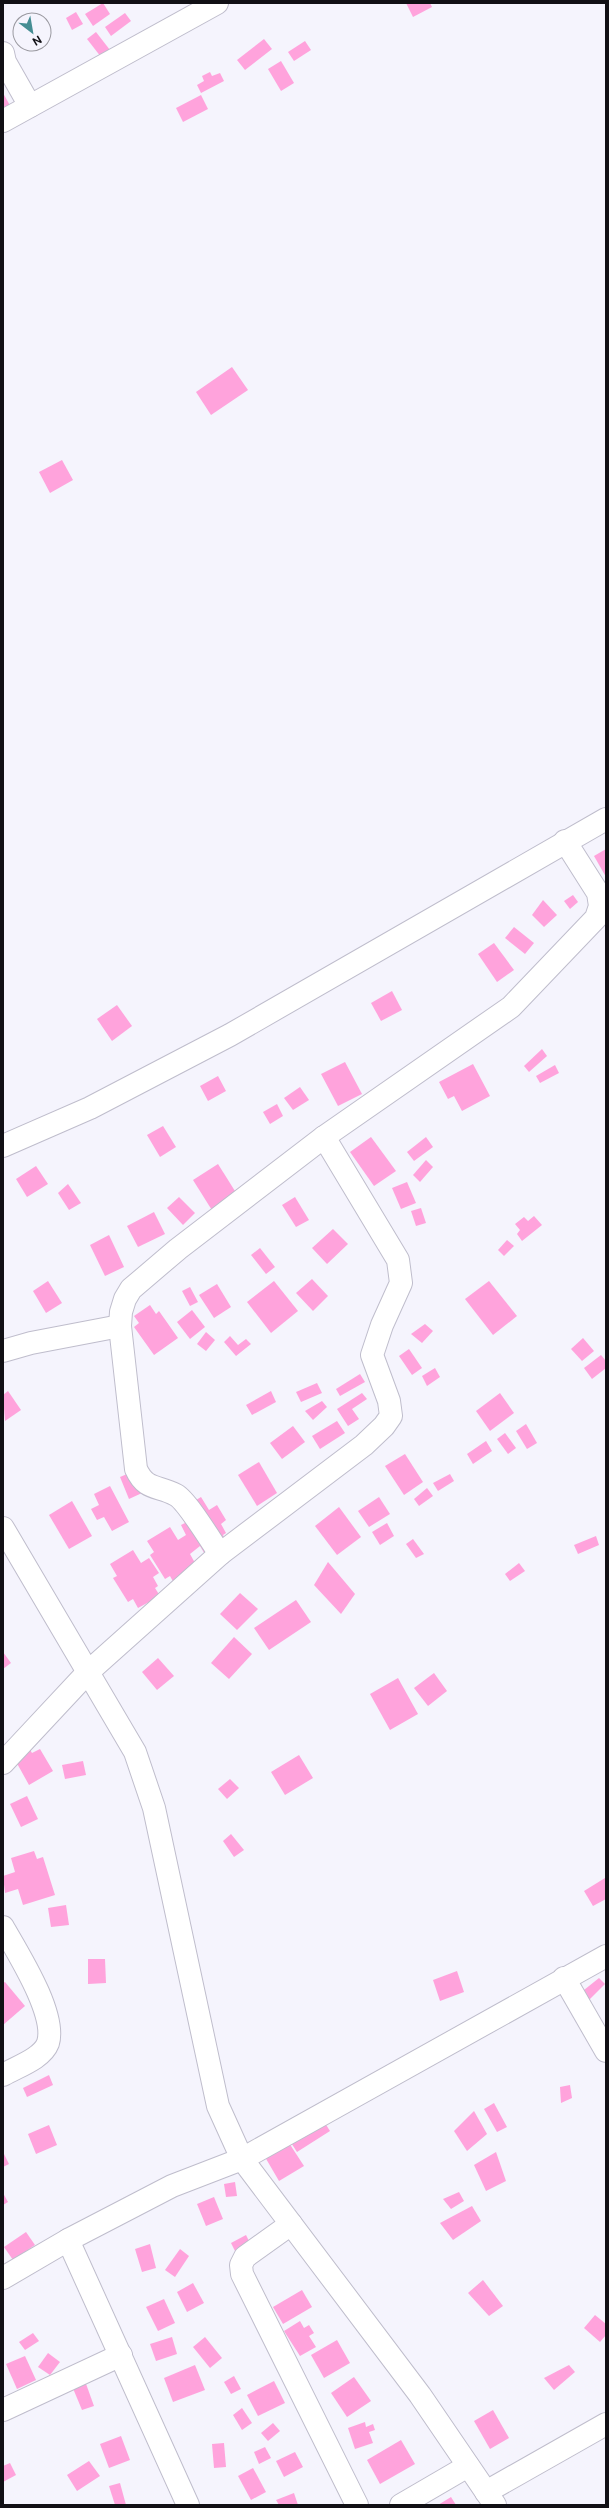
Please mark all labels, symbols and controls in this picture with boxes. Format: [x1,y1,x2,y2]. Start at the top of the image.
north arrow [12,12,52,52]
text: N [30,33,44,48]

